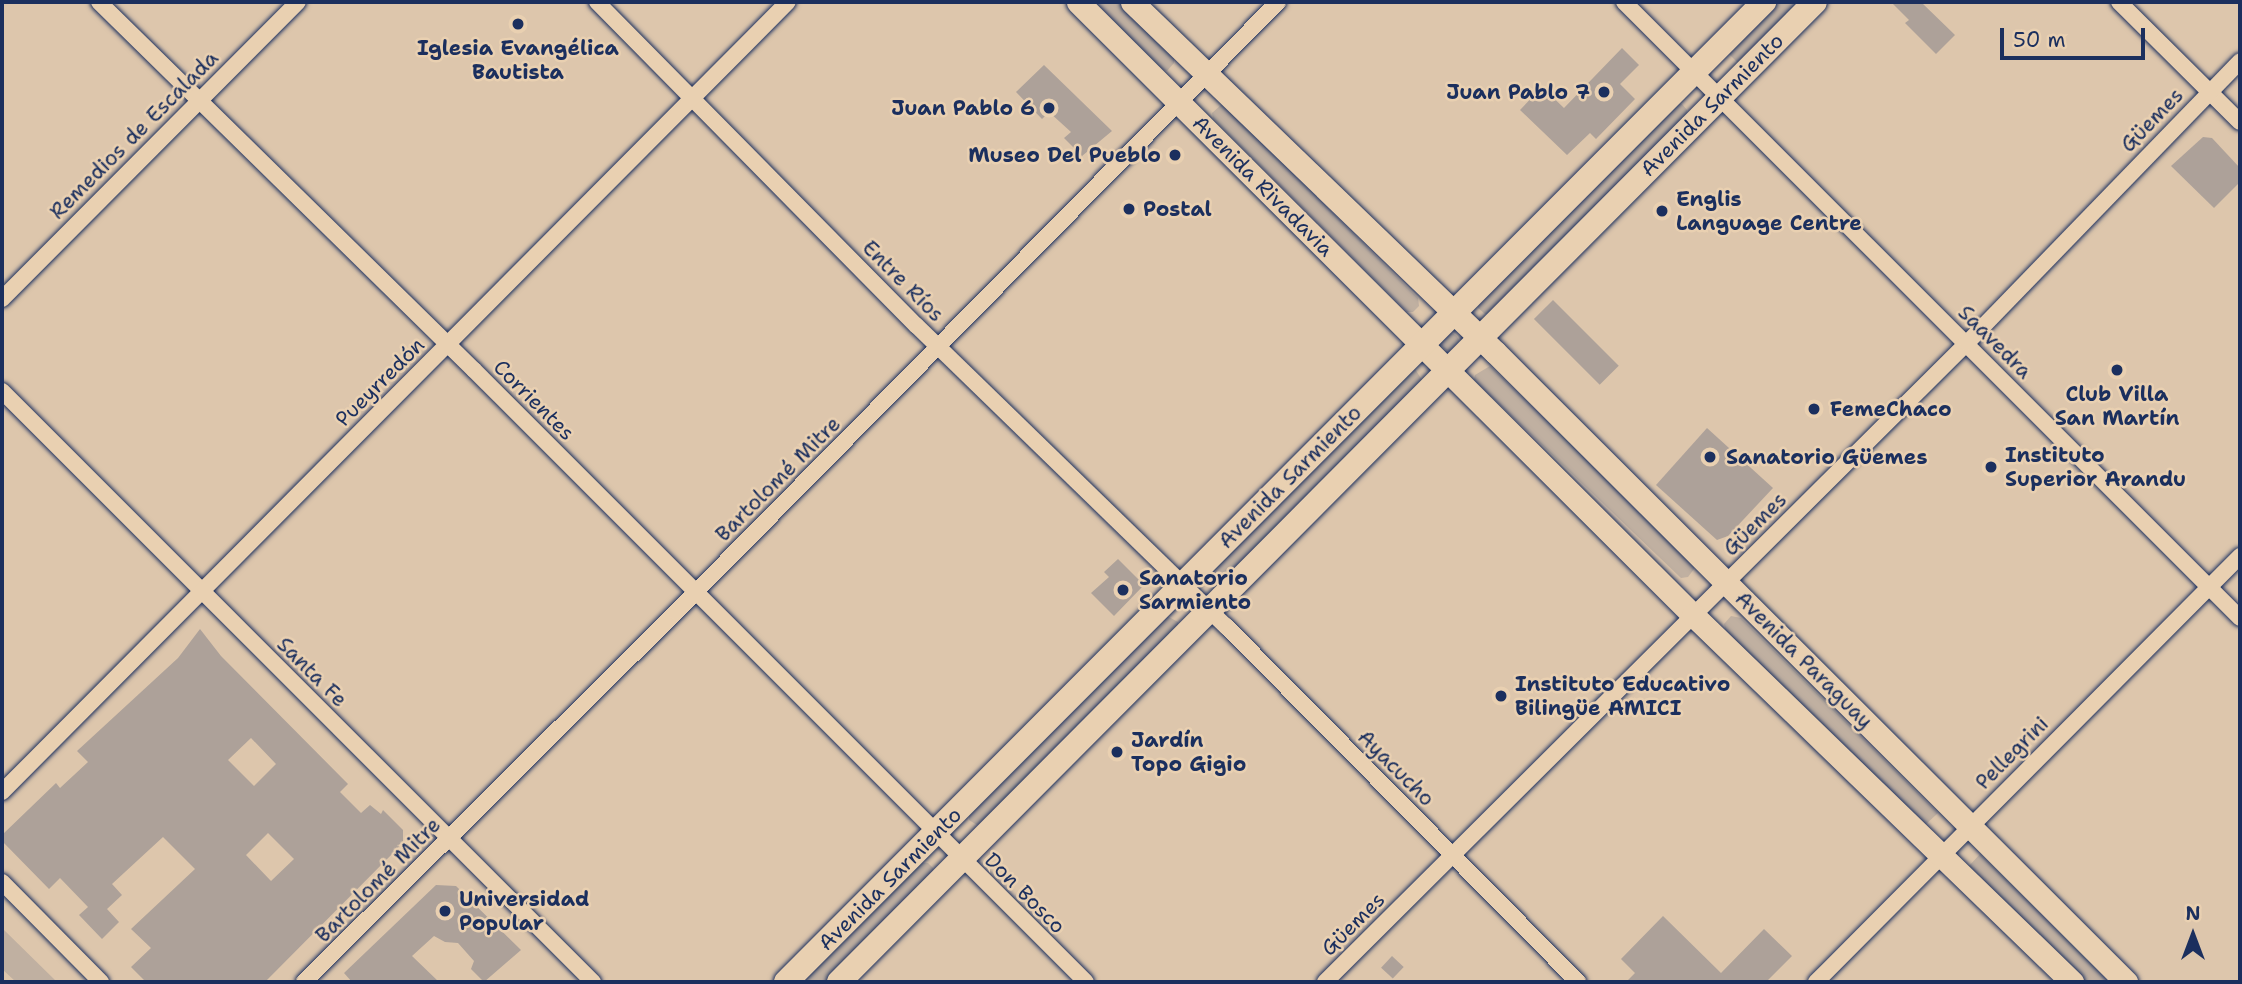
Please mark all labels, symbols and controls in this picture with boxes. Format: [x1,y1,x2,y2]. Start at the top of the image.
scale bar [2004,14,2149,58]
marker: Iglesia Evangélica Bautista [510,16,526,32]
text: 50 m [2013,26,2066,54]
street label: Avenida Sarmiento [1635,28,1789,182]
place label: Iglesia Evangélica Bautista [417,35,619,85]
street label: Remedios de Escalada [45,46,223,224]
place label: Juan Pablo 7 [1446,79,1590,105]
street label: Güemes [2115,83,2189,157]
marker: Juan Pablo 7 [1596,84,1612,100]
place label: Juan Pablo 6 [891,95,1035,121]
marker: Juan Pablo 6 [1041,100,1057,116]
street label: Avenida Rivadavia [1187,110,1339,262]
place label: Museo Del Pueblo [968,142,1161,168]
marker: Museo Del Pueblo [1167,147,1183,163]
place label: Englis Language Centre [1676,186,1862,236]
place label: Postal [1143,196,1212,222]
marker: Postal [1121,201,1137,217]
marker: Englis Language Centre [1654,203,1670,219]
street label: Entre Ríos [857,235,949,327]
street label: Saavedra [1953,300,2037,384]
street label: Pueyrredón [330,332,430,432]
street label: Corrientes [488,354,580,446]
marker: Club Villa San Martín [2109,362,2125,378]
place label: Club Villa San Martín [2055,381,2179,431]
place label: FemeChaco [1830,396,1952,422]
marker: FemeChaco [1804,399,1824,419]
street label: Avenida Sarmiento [1213,400,1367,554]
street label: Bartolomé Mitre [710,411,846,547]
place label: Instituto Superior Arandu [2005,442,2186,492]
place label: Sanatorio Güemes [1726,444,1927,470]
marker: Sanatorio Güemes [1700,447,1720,467]
marker: Instituto Superior Arandu [1983,459,1999,475]
street label: Güemes [1718,487,1792,561]
place label: Sanatorio Sarmiento [1139,565,1251,615]
marker: Sanatorio Sarmiento [1113,580,1133,600]
street label: Avenida Paraguay [1730,586,1878,734]
street label: Santa Fe [272,632,352,712]
place label: Instituto Educativo Bilingüe AMICI [1515,671,1730,721]
marker: Instituto Educativo Bilingüe AMICI [1493,688,1509,704]
street label: Pellegrini [1970,711,2054,795]
street label: Ayacucho [1353,725,1439,811]
place label: Jardín Topo Gigio [1131,727,1246,777]
marker: Jardín Topo Gigio [1109,744,1125,760]
street label: Avenida Sarmiento [813,802,967,956]
street label: Bartolomé Mitre [310,812,446,948]
street label: Don Bosco [979,847,1071,939]
place label: Universidad Popular [459,886,590,936]
street label: Güemes [1316,887,1390,961]
north arrow [2158,900,2228,970]
text: N [2185,901,2201,926]
marker: Universidad Popular [437,903,453,919]

